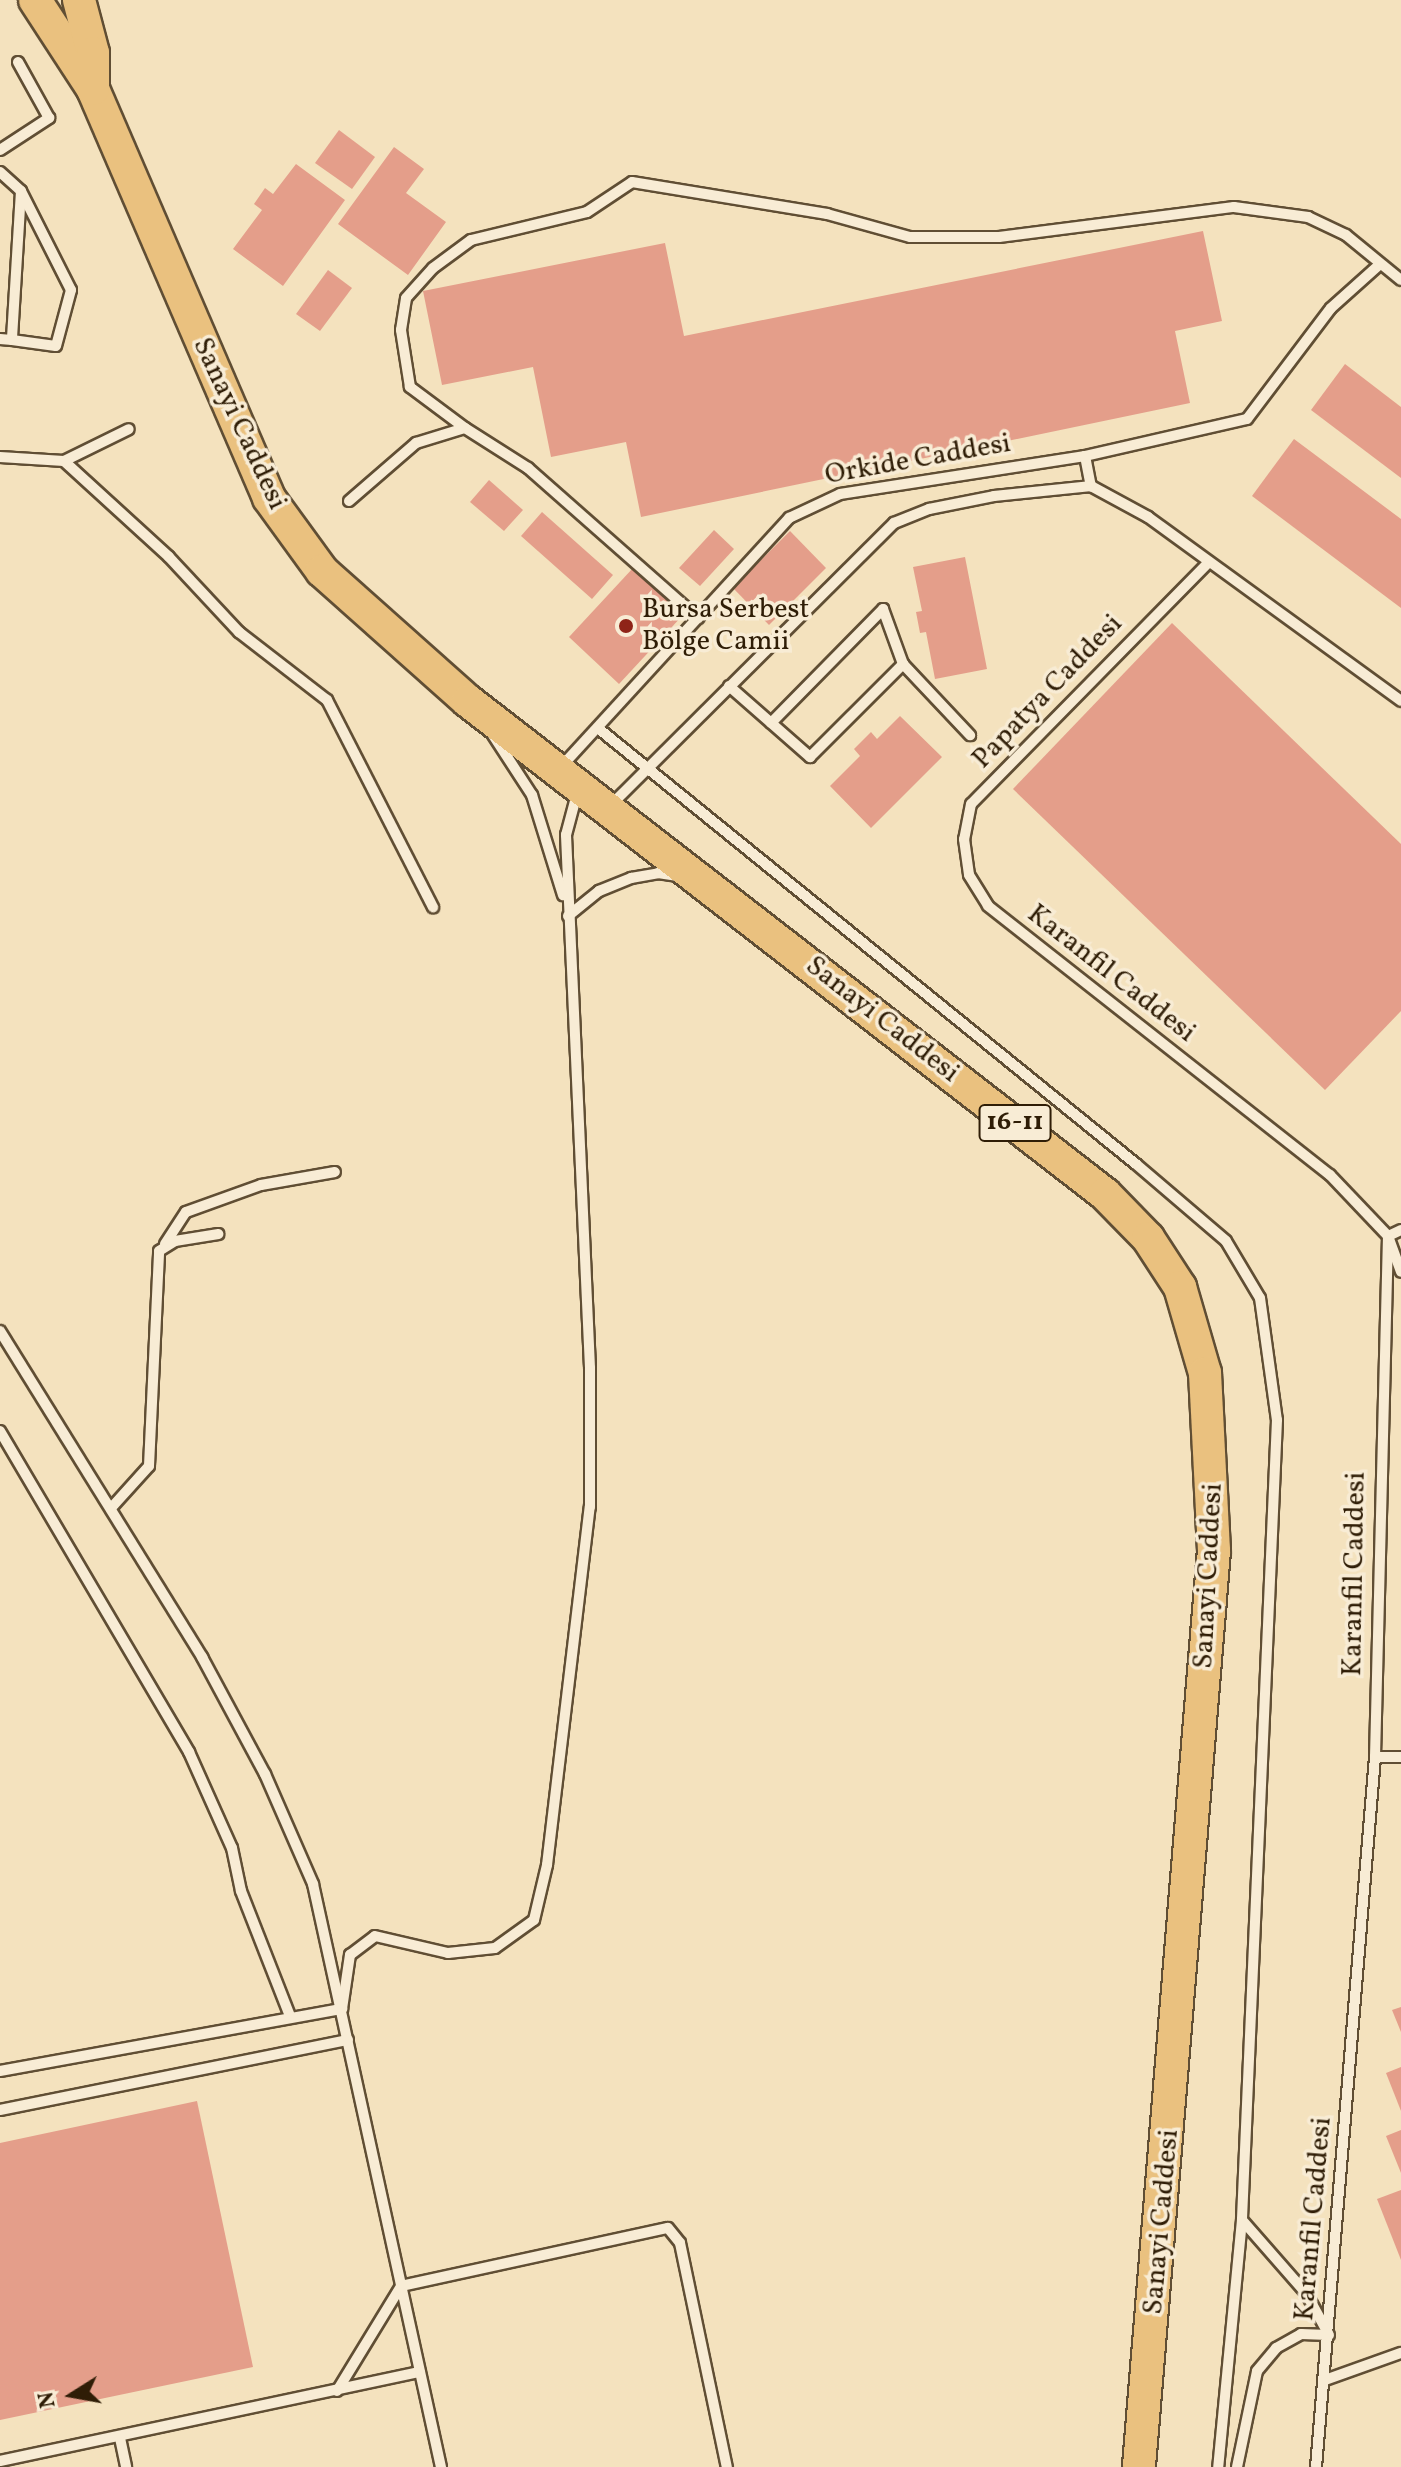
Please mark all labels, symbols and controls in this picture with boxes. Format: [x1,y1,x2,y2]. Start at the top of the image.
street label: Sanayi Caddesi [184,333,294,515]
street label: Orkide Caddesi [822,427,1014,493]
place label: Bursa Serbest Bölge Camii [642,593,809,659]
street label: Papatya Caddesi [966,608,1130,776]
marker: Bursa Serbest Bölge Camii [617,617,635,635]
street label: Karanfil Caddesi [1020,898,1202,1050]
street label: Sanayi Caddesi [798,950,966,1090]
road number: 16-11 [977,1101,1053,1145]
street label: Karanfil Caddesi [1336,1472,1374,1676]
street label: Sanayi Caddesi [1187,1482,1231,1670]
street label: Karanfil Caddesi [1288,2116,1340,2322]
street label: Sanayi Caddesi [1137,2128,1187,2316]
north arrow [32,2355,112,2435]
text: N [31,2389,65,2410]

